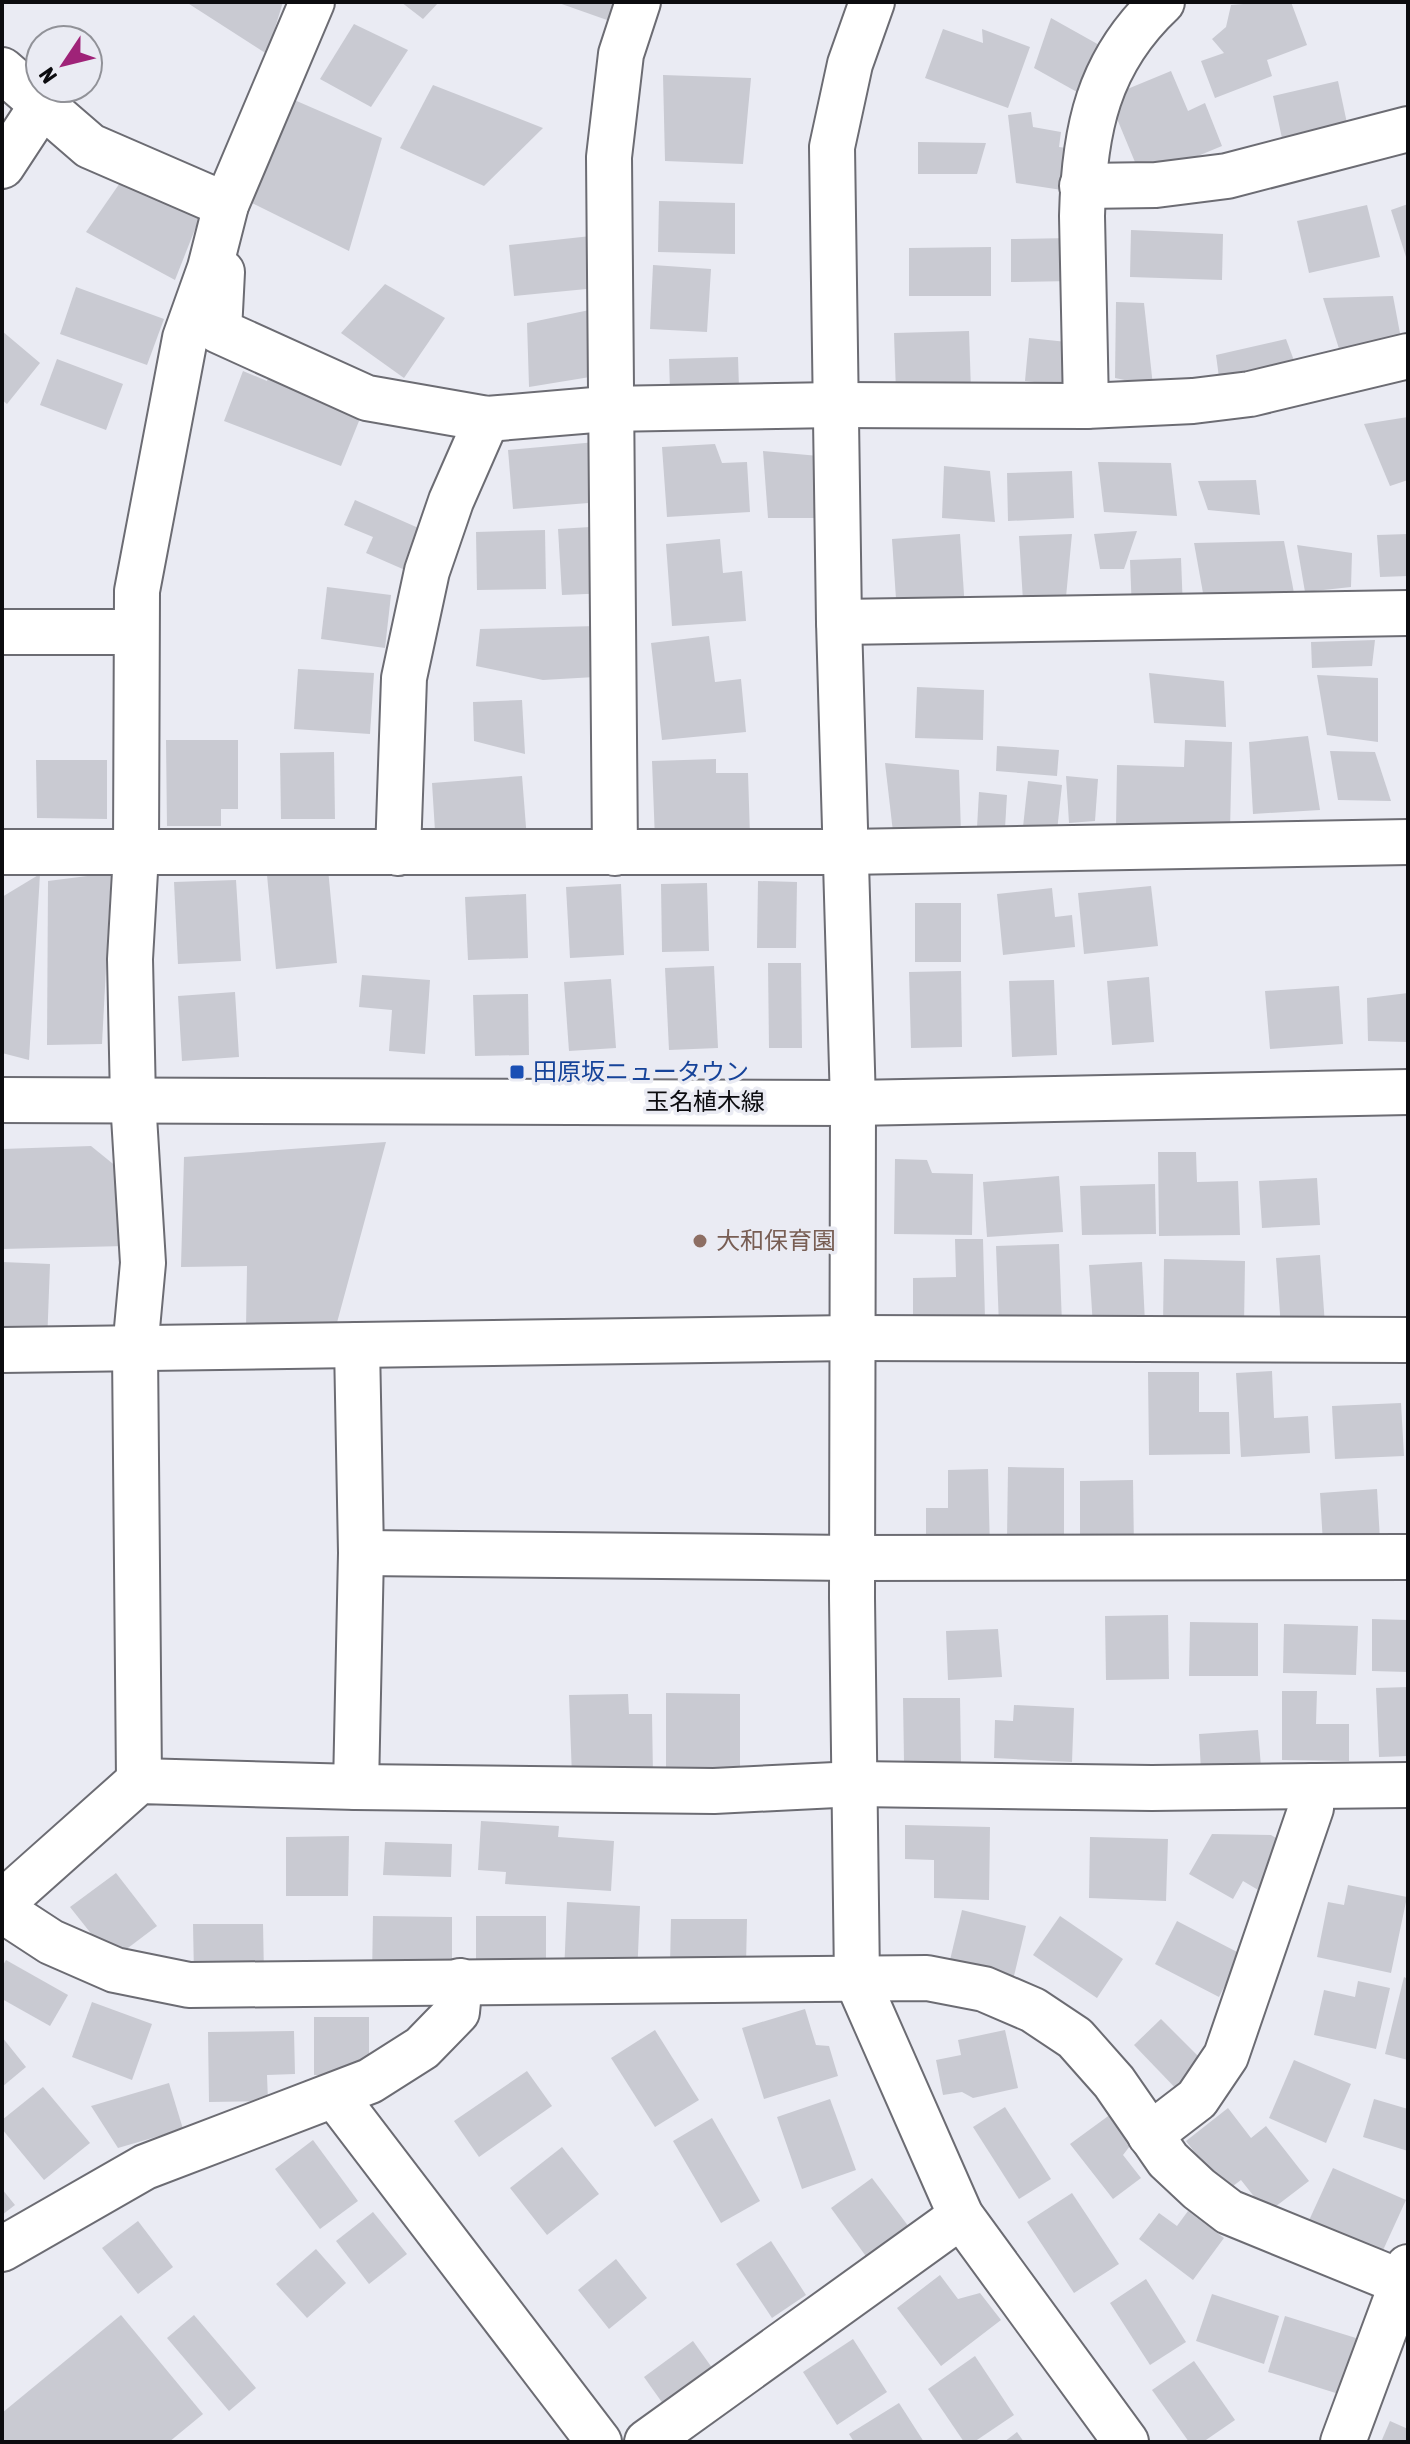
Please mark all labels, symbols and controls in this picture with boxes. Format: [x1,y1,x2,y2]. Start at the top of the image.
north arrow [24,24,104,104]
text: N [33,63,62,88]
place label: 田原坂ニュータウン [533,1058,749,1085]
marker: 田原坂ニュータウン [508,1063,526,1081]
street label: 玉名植木線 [645,1088,765,1115]
place label: 大和保育園 [716,1227,836,1254]
marker: 大和保育園 [691,1232,709,1250]

